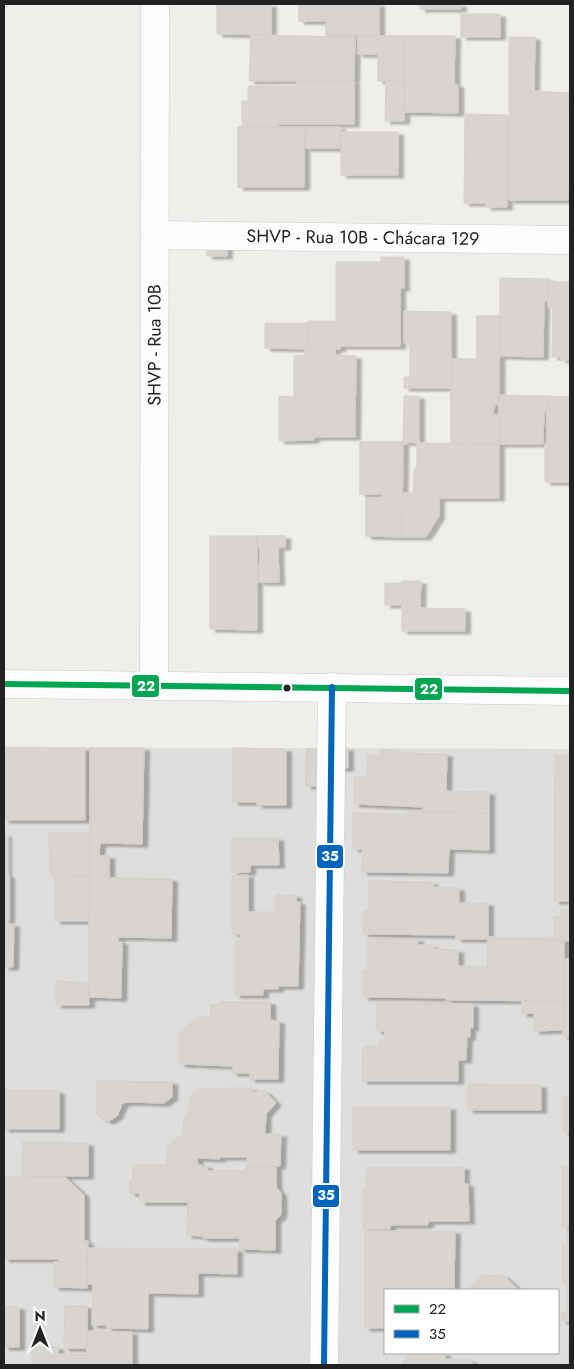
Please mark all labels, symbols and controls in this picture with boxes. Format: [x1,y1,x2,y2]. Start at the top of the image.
street label: SHVP - Rua 10B - Chácara 129 [246,223,480,252]
street label: SHVP - Rua 10B [141,284,168,406]
line badge: 22 [131,674,160,698]
text: 22 [137,676,155,696]
line badge: 22 [414,677,443,701]
text: 22 [420,679,438,699]
unlabelled marker [282,683,292,693]
line badge: 35 [316,844,344,869]
text: 35 [321,846,339,866]
line badge: 35 [312,1184,340,1208]
text: 35 [317,1185,335,1205]
legend [384,1289,559,1354]
text: 22 [429,1298,446,1320]
north arrow [15,1304,65,1354]
text: N [34,1306,46,1326]
text: 35 [429,1323,446,1345]

